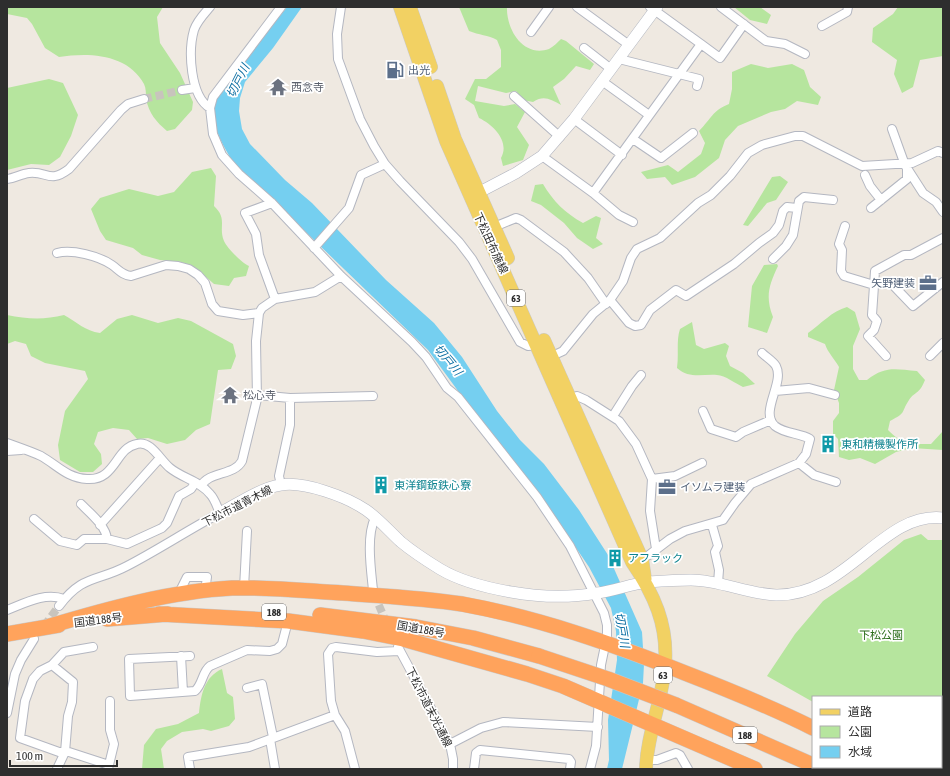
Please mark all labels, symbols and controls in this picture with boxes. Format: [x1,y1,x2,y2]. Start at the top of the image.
water label: 切戸川 [224,60,253,100]
fuel station icon: 出光 [385,60,405,80]
place label: 出光 [408,64,430,76]
temple icon: 西念寺 [268,77,288,97]
place label: 西念寺 [291,81,324,93]
street label: 下松田布施線 [472,211,510,275]
office icon: 矢野建装 [918,273,938,293]
place label: 矢野建装 [871,277,915,289]
road number: 63 [507,290,525,306]
water label: 切戸川 [431,342,466,380]
temple icon: 松心寺 [220,385,240,405]
place label: 松心寺 [243,389,276,401]
building icon: 東和精機製作所 [818,434,838,454]
place label: 東和精機製作所 [841,438,919,450]
building icon: 東洋鋼鈑鉄心寮 [371,475,391,495]
office icon: イソムラ建装 [657,477,677,497]
place label: 東洋鋼鈑鉄心寮 [394,479,471,491]
place label: イソムラ建装 [680,481,745,493]
street label: 下松市道青木線 [200,483,274,529]
building icon: アフラック [605,548,625,568]
place label: アフラック [628,552,683,564]
road number: 188 [262,604,286,620]
street label: 国道188号 [73,611,123,629]
water label: 切戸川 [612,611,632,651]
street label: 国道188号 [396,619,446,639]
park label: 下松公園 [859,629,903,641]
street label: 下松市道末光通線 [404,665,454,749]
road number: 63 [654,667,672,683]
legend [812,696,942,768]
text: 道路 [848,705,872,719]
text: 公園 [848,725,872,739]
road number: 188 [733,727,757,743]
scale bar [10,742,117,768]
text: 水域 [848,745,872,759]
text: 100 m [16,749,43,763]

